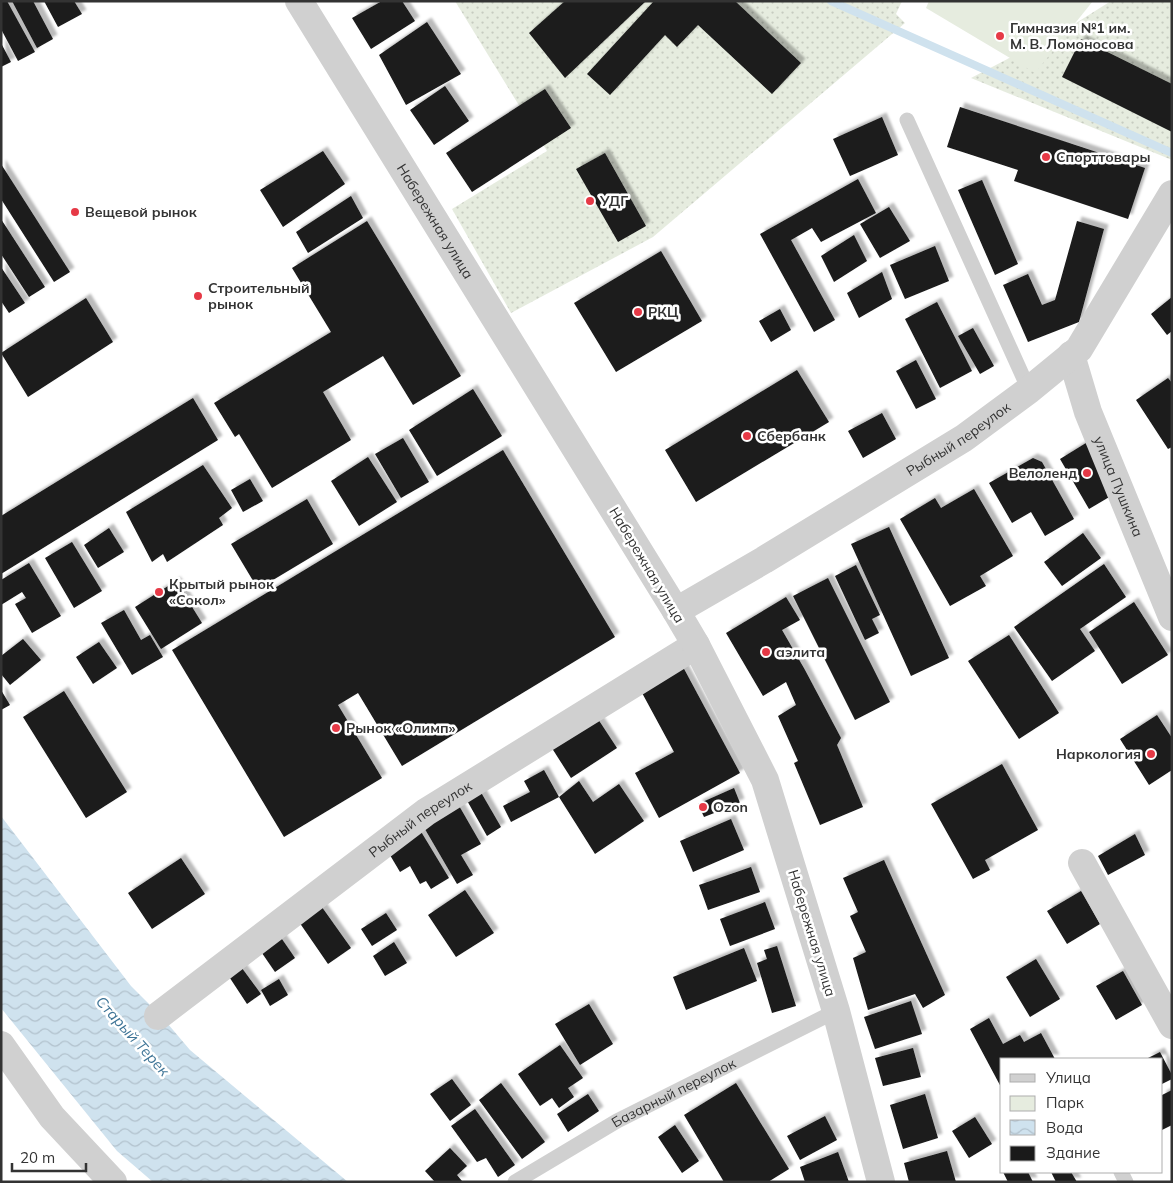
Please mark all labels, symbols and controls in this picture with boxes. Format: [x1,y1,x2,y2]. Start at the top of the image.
place label: Гимназия №1 им. М. В. Ломоносова [1010,19,1134,53]
marker: Гимназия №1 им. М. В. Ломоносова [994,30,1006,42]
place label: Спорттовары [1056,148,1151,166]
marker: Спорттовары [1040,151,1052,163]
street label: Набережная улица [393,160,477,282]
place label: УДГ [599,192,628,210]
marker: УДГ [584,195,596,207]
place label: Вещевой рынок [85,203,198,221]
marker: Вещевой рынок [69,206,81,218]
place label: Строительный рынок [208,279,310,313]
marker: Строительный рынок [192,290,204,302]
place label: РКЦ [648,303,679,321]
marker: РКЦ [632,306,644,318]
street label: Рыбный переулок [903,398,1014,480]
place label: Сбербанк [757,427,827,445]
marker: Сбербанк [741,430,753,442]
street label: улица Пушкина [1090,434,1147,539]
place label: Велоленд [1009,464,1077,482]
marker: Велоленд [1081,467,1093,479]
street label: Набережная улица [605,504,689,626]
place label: Крытый рынок «Сокол» [169,575,275,609]
marker: Крытый рынок «Сокол» [153,586,165,598]
place label: аэлита [776,643,825,661]
marker: аэлита [760,646,772,658]
place label: Рынок «Олимп» [346,719,456,737]
marker: Рынок «Олимп» [330,722,342,734]
place label: Наркология [1056,745,1141,763]
marker: Наркология [1145,748,1157,760]
street label: Рыбный переулок [365,777,475,861]
place label: Ozon [713,798,748,816]
marker: Ozon [697,801,709,813]
street label: Набережная улица [784,867,840,999]
water label: Старый Терек [92,992,175,1081]
street label: Базарный переулок [608,1054,739,1131]
legend [1000,1058,1163,1173]
text: Улица [1045,1068,1091,1087]
text: Парк [1046,1093,1085,1112]
text: Вода [1046,1118,1083,1137]
scale bar [12,1140,86,1172]
text: Здание [1046,1143,1100,1162]
text: 20 m [20,1148,55,1167]

